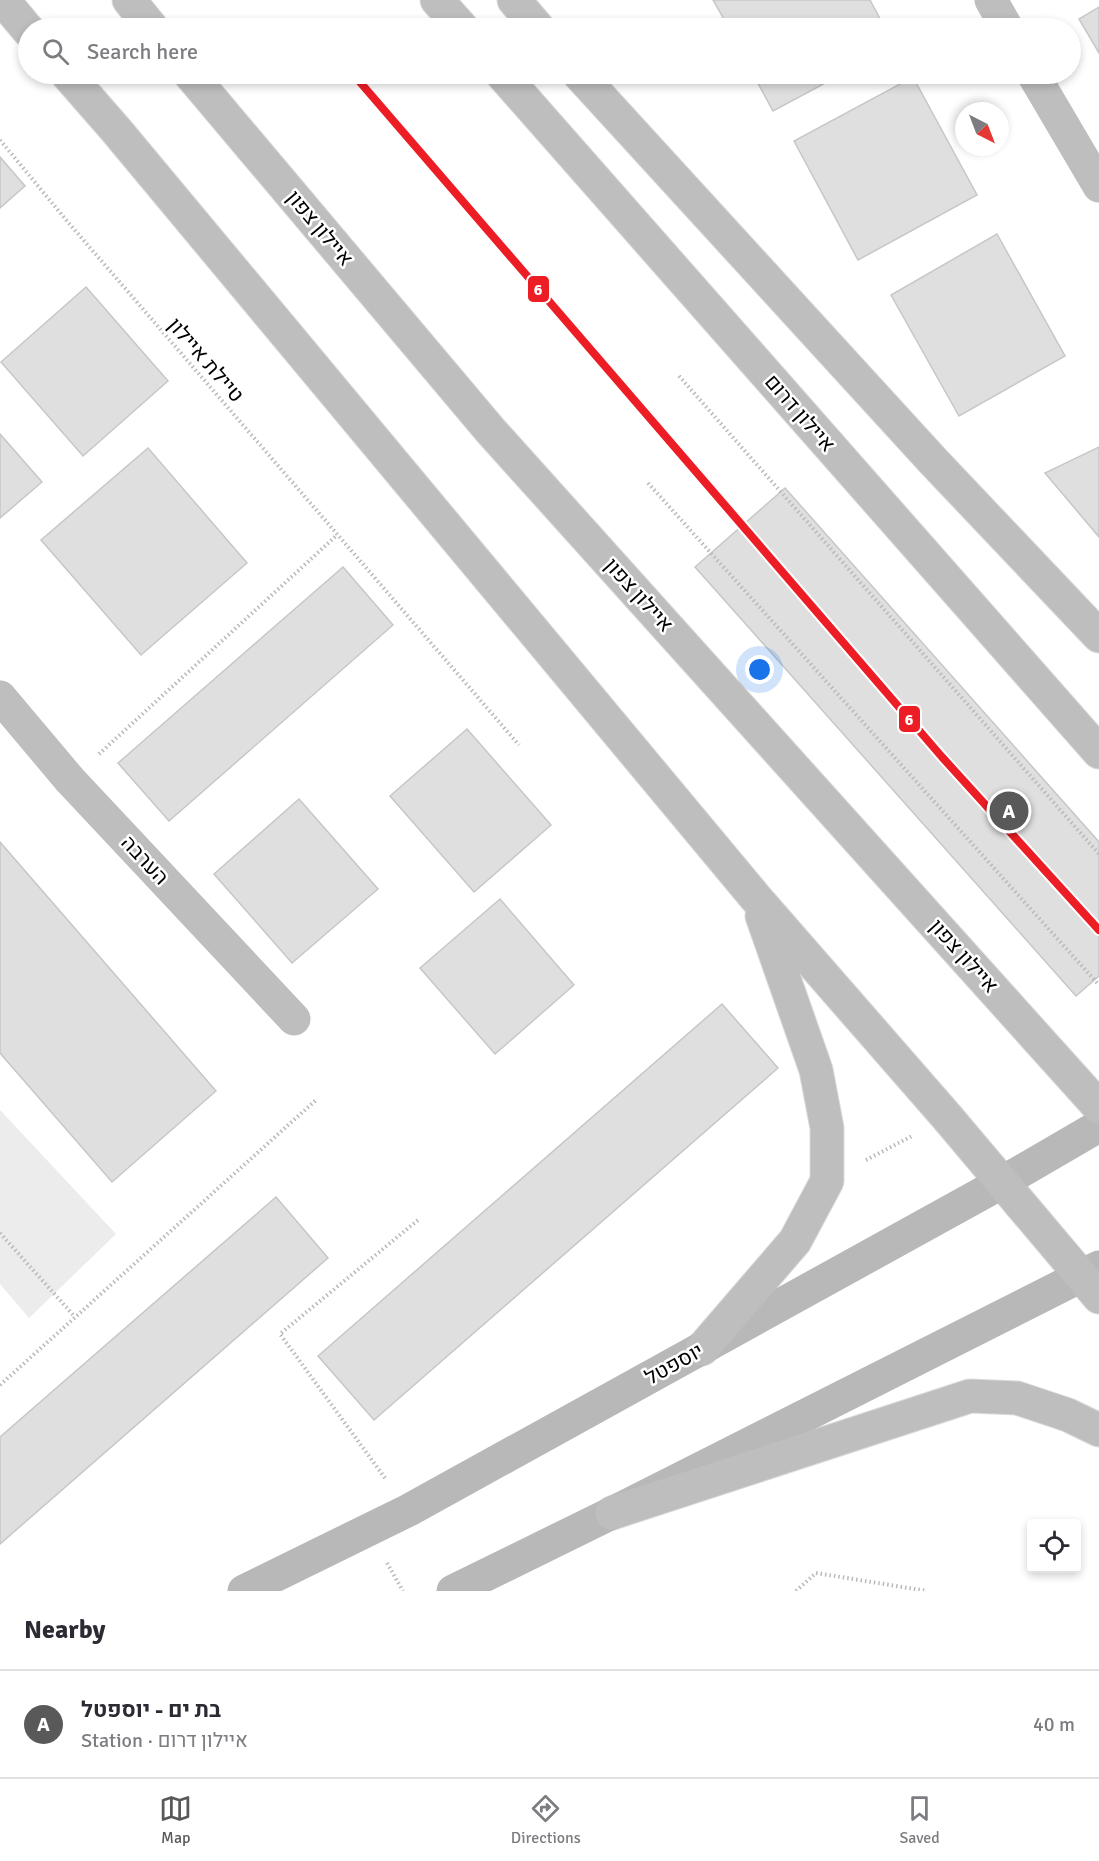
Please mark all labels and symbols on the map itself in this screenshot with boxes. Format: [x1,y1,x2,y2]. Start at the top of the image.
north arrow [955,102,1009,156]
street label: איילון צפון [281,185,359,271]
line badge: 6 [527,275,550,303]
text: 6 [534,280,543,300]
street label: טיילת איילון [162,312,250,408]
street label: איילון דרום [759,369,841,457]
street label: איילון צפון [599,553,679,637]
your location [745,655,774,684]
line badge: 6 [898,705,921,733]
text: 6 [905,710,914,730]
pin: A [990,788,1028,834]
street label: הערבה [116,830,174,890]
street label: איילון צפון [924,914,1004,998]
street label: יוספטל [640,1337,708,1391]

